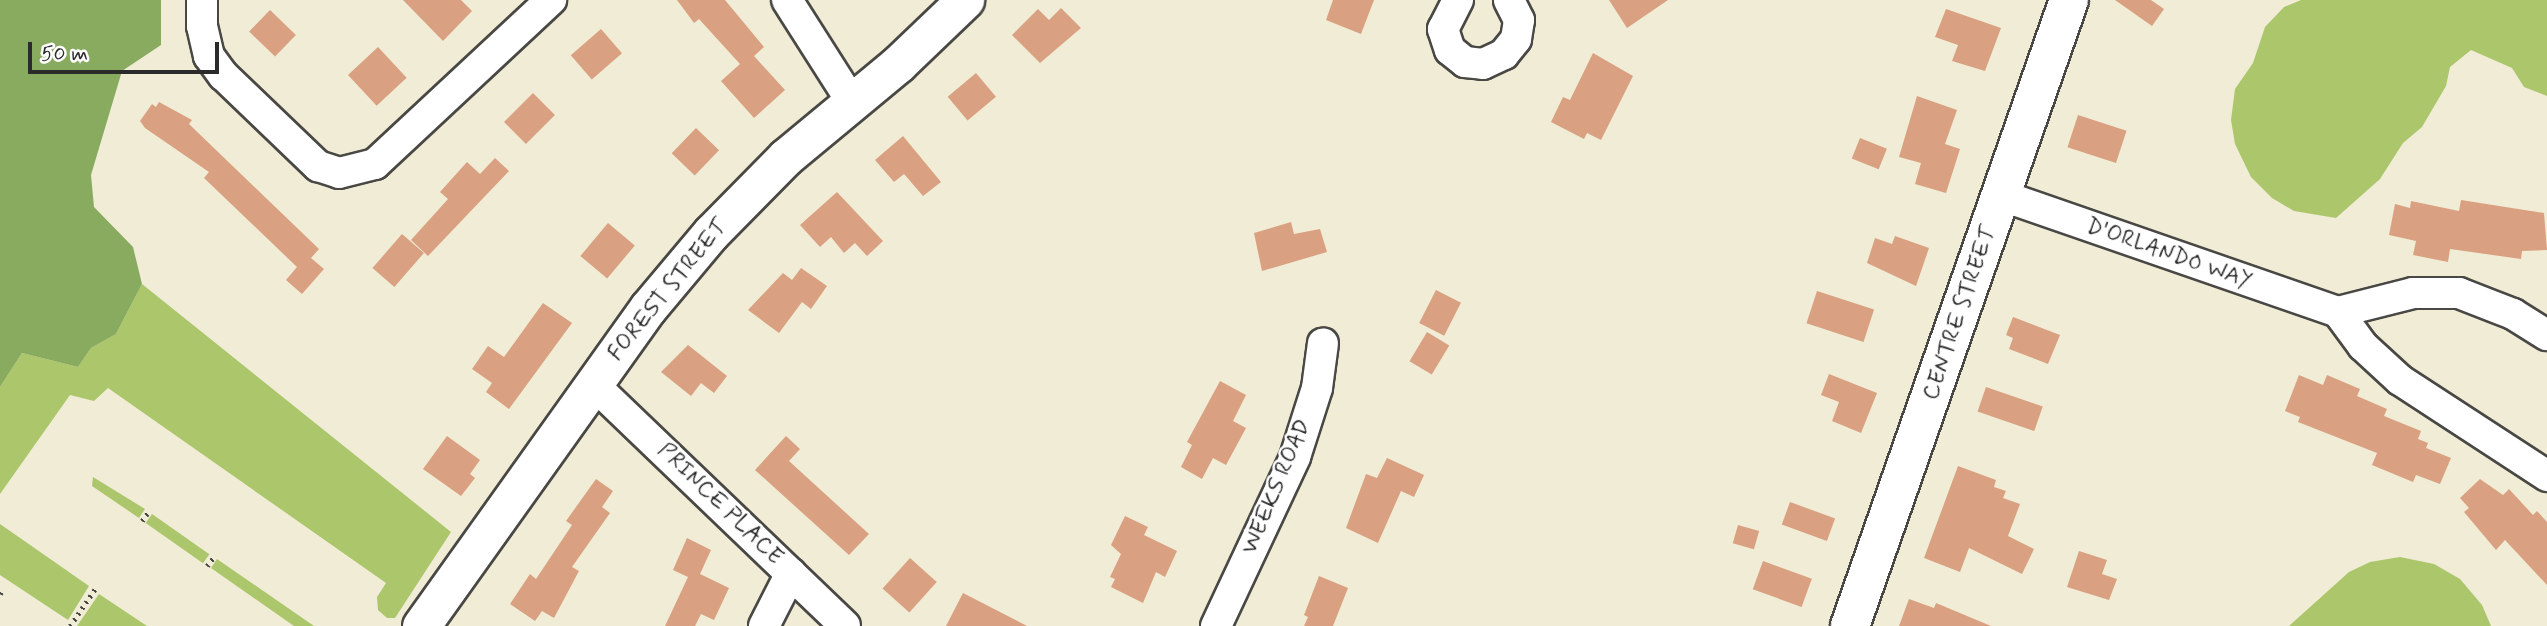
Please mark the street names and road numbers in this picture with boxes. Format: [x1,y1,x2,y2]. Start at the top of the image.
street label: D'ORLANDO WAY [2082,212,2256,296]
street label: FOREST STREET [602,213,734,367]
street label: CENTRE STREET [1917,222,2003,404]
street label: WEEKS ROAD [1236,415,1318,559]
street label: PRINCE PLACE [651,437,789,571]

